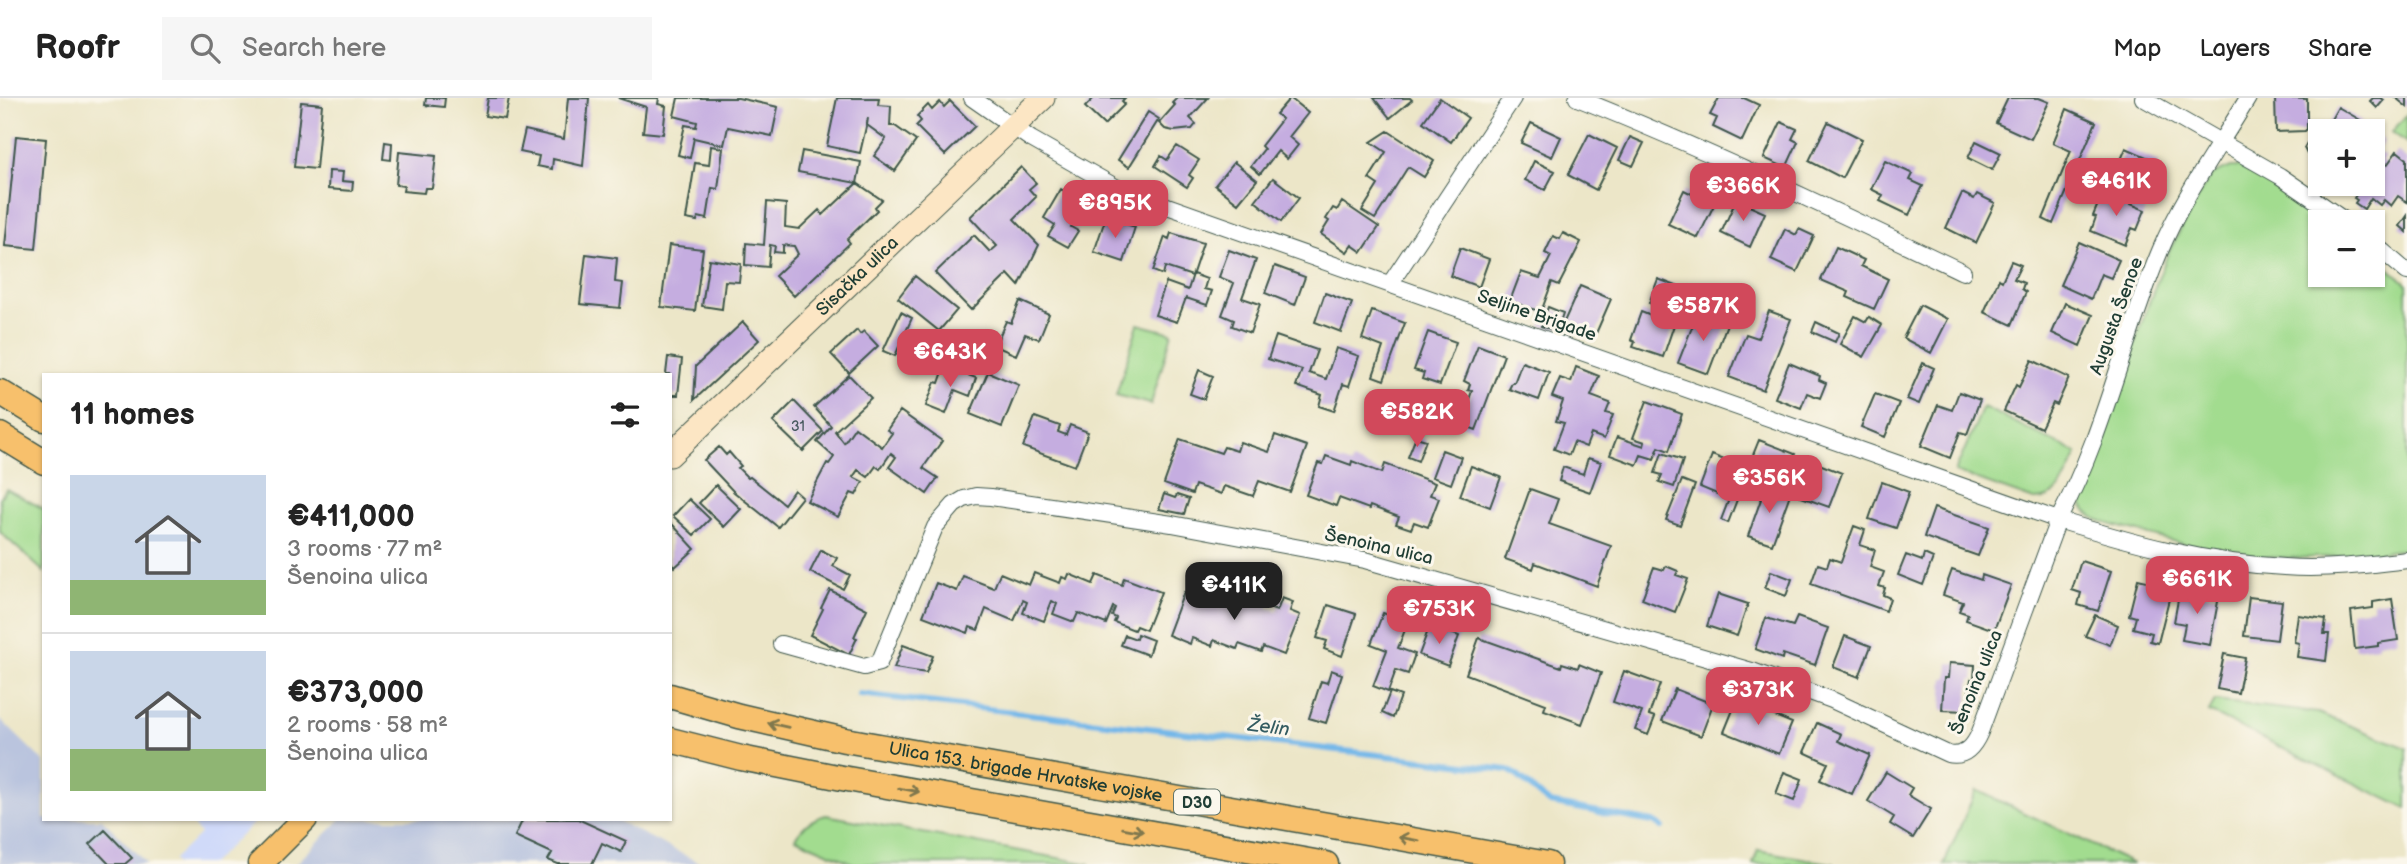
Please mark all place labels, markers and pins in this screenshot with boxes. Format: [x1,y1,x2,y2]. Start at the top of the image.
pin: €461K [2067,158,2165,218]
pin: €366K [1694,164,1792,223]
pin: €895K [1066,180,1164,240]
pin: €587K [1654,284,1752,343]
pin: €643K [901,330,999,389]
pin: €582K [1368,390,1466,449]
pin: €356K [1720,456,1818,515]
pin: €661K [2148,556,2246,616]
pin: €411K [1185,562,1283,622]
pin: €753K [1390,587,1488,646]
pin: €373K [1709,668,1807,727]

